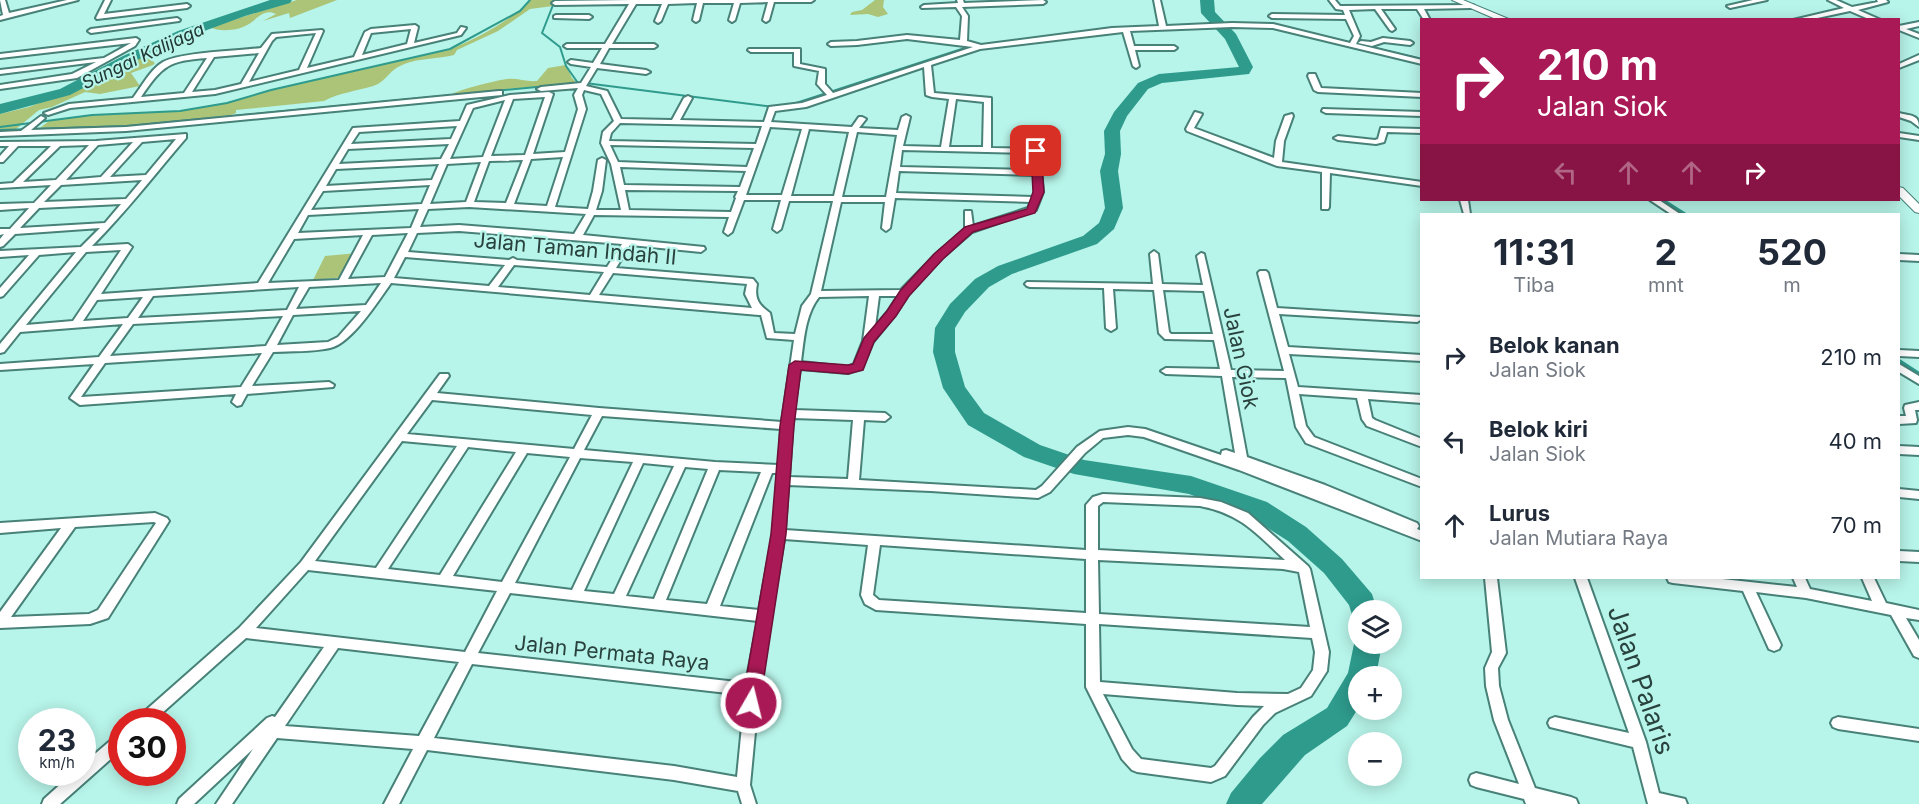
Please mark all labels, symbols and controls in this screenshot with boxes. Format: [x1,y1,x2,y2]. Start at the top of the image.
water label: Sungai Kalijaga [78,18,207,93]
text: 210 m [1537,39,1658,90]
icon: right [1438,42,1516,120]
text: Jalan Siok [1537,90,1668,123]
pin [1010,125,1061,176]
icon: arrive [1019,134,1052,167]
icon: left [1549,156,1582,189]
icon: ahead [1612,156,1645,189]
icon: ahead [1675,156,1708,189]
icon: right [1738,156,1771,189]
street label: Jalan Taman Indah II [473,227,678,270]
text: 11:31 [1493,230,1575,274]
text: 2 [1655,230,1677,274]
text: 520 [1757,230,1827,274]
text: Tiba [1513,273,1555,297]
text: mnt [1648,273,1684,297]
text: m [1783,273,1801,297]
street label: Jalan Giok [1218,305,1265,412]
text: Belok kanan [1489,332,1620,358]
icon: right [1438,341,1471,374]
text: 210 m [1820,344,1882,370]
text: Jalan Siok [1489,358,1586,382]
text: Belok kiri [1489,416,1588,442]
icon: left [1438,425,1471,458]
text: 40 m [1828,428,1882,454]
text: Jalan Siok [1489,442,1586,466]
text: Lurus [1489,500,1550,526]
icon: ahead [1438,509,1471,542]
text: 70 m [1831,512,1882,538]
text: Jalan Mutiara Raya [1489,526,1668,550]
map controls [1348,600,1402,786]
button: layers [1348,600,1402,654]
street label: Jalan Palaris [1602,601,1681,758]
street label: Jalan Permata Raya [513,630,711,675]
button: + [1348,666,1402,720]
position arrow [719,671,783,735]
speed limit sign: 30 [108,708,186,786]
text: 23 [38,722,76,758]
button: − [1348,732,1402,786]
text: km/h [39,753,75,772]

